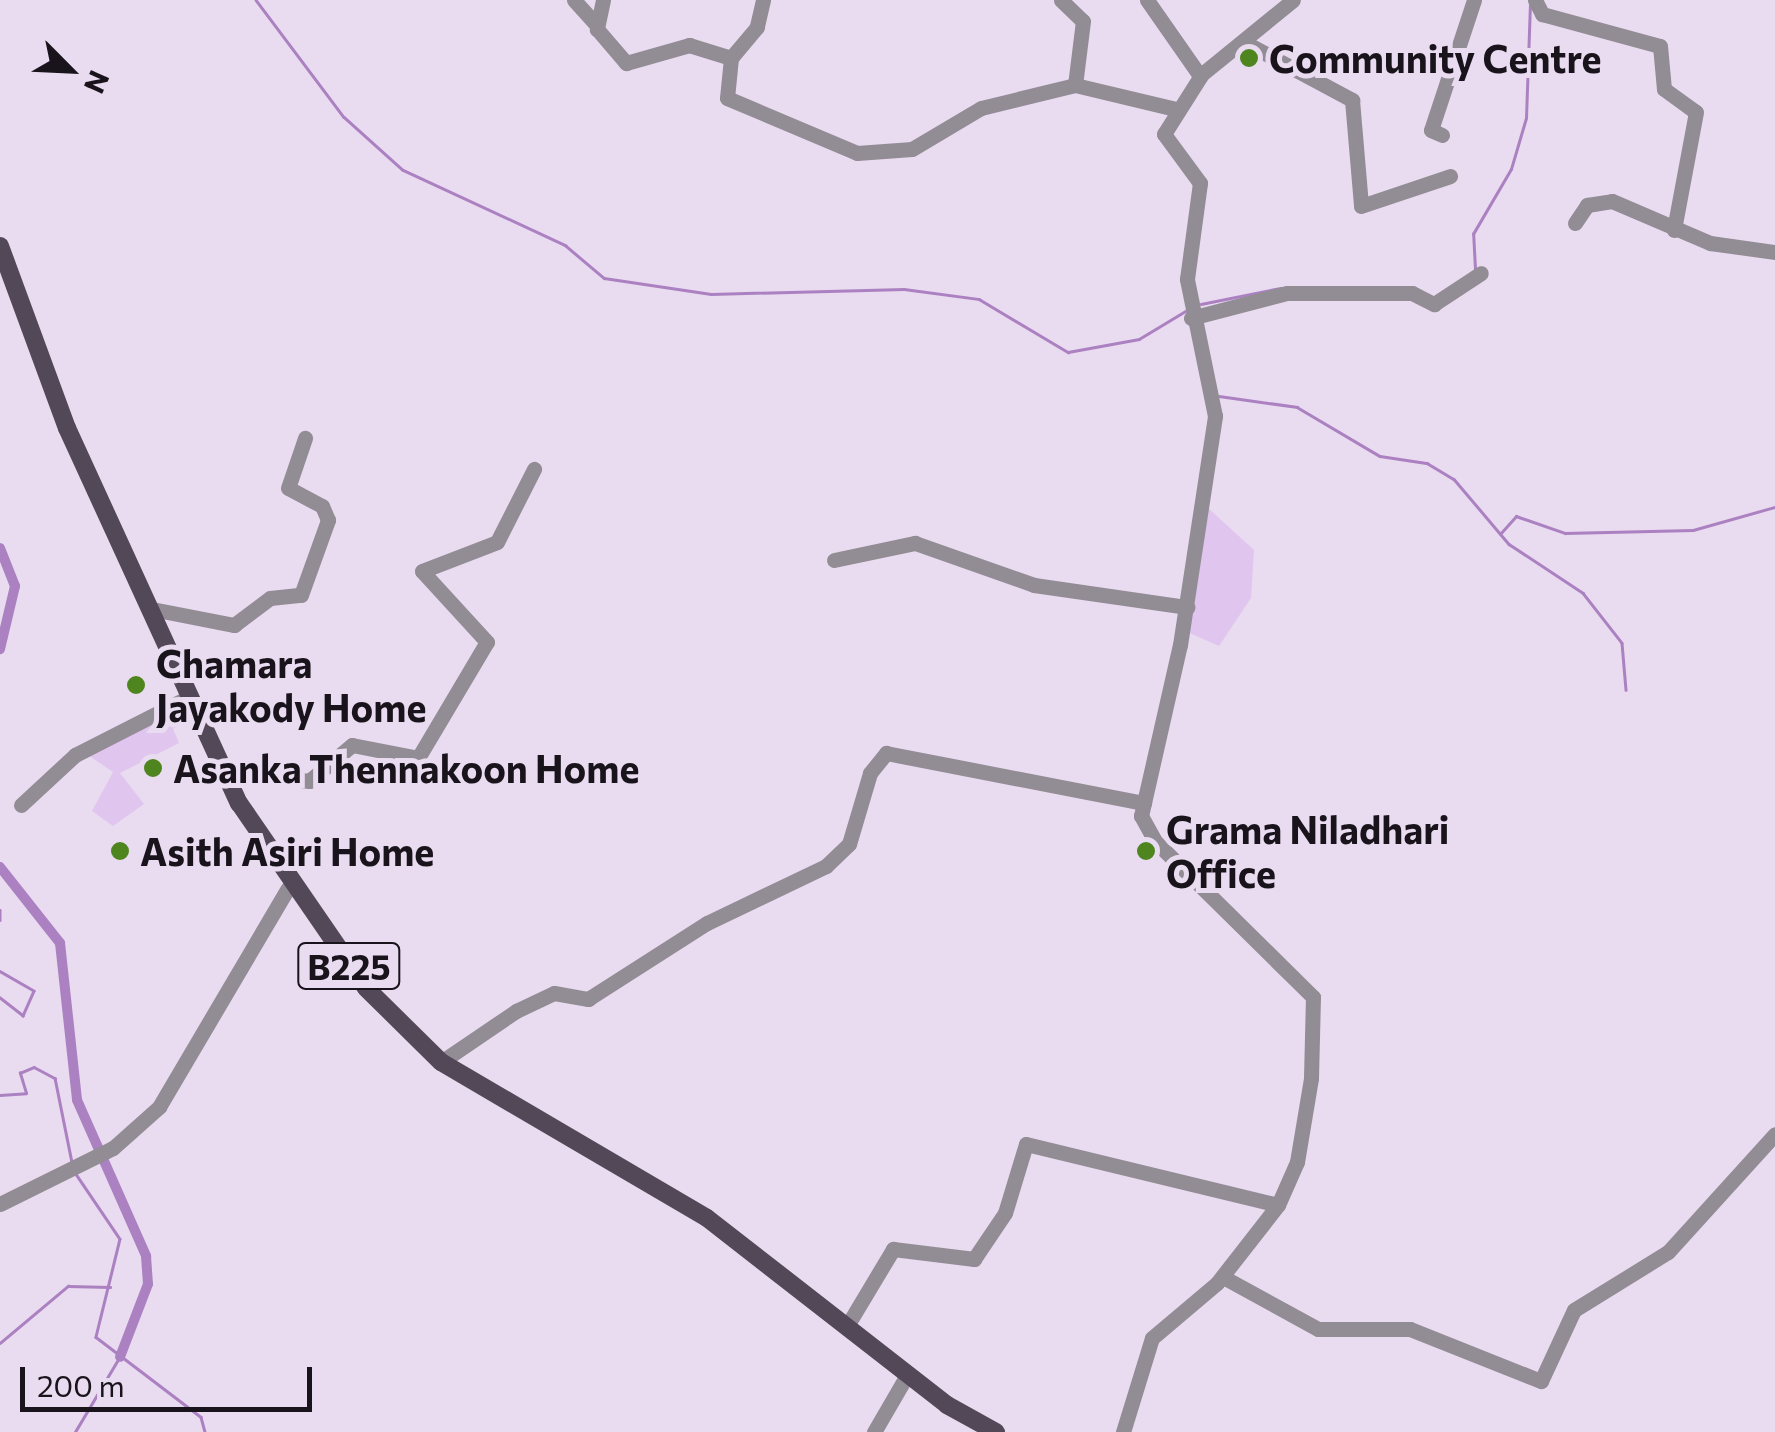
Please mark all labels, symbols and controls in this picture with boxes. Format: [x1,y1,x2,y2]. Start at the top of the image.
north arrow [20,20,120,120]
place label: Community Centre [1269,35,1602,81]
marker: Community Centre [1238,47,1260,69]
text: N [78,66,117,99]
place label: Chamara Jayakody Home [156,640,426,729]
marker: Chamara Jayakody Home [125,674,147,696]
place label: Asanka Thennakoon Home [173,745,639,791]
marker: Asanka Thennakoon Home [142,757,164,779]
place label: Grama Niladhari Office [1166,806,1449,896]
place label: Asith Asiri Home [140,828,434,874]
marker: Asith Asiri Home [109,840,131,862]
marker: Grama Niladhari Office [1135,840,1157,862]
road number: B225 [296,936,402,996]
scale bar [25,1347,318,1409]
text: 200 m [37,1366,125,1403]

